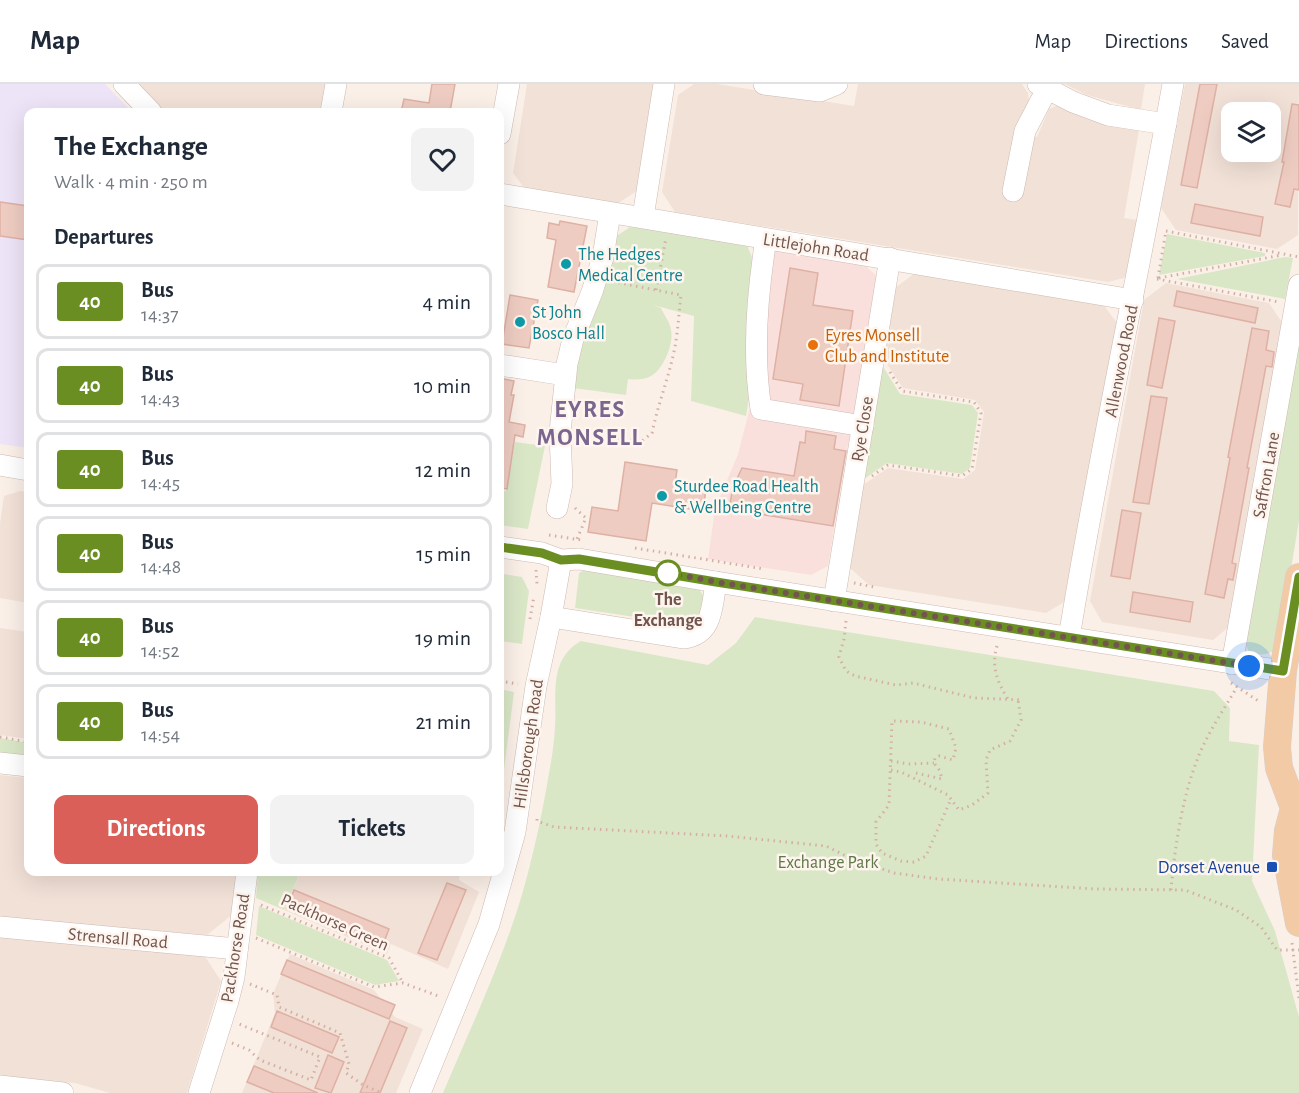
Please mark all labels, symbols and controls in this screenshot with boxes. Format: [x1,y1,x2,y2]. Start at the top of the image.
text: Map [30,27,80,55]
text: Map [1035,31,1071,52]
text: Directions [1104,31,1188,52]
text: Saved [1221,31,1269,52]
map controls [1221,102,1281,162]
button: layers [1221,102,1281,162]
button: heart [411,128,474,191]
text: The Exchange [54,133,208,161]
text: Walk · 4 min · 250 m [54,172,208,192]
text: Departures [54,226,154,248]
street label: Littlejohn Road [762,231,870,265]
place label: The Hedges Medical Centre [578,246,683,285]
marker: The Hedges Medical Centre [559,257,573,271]
text: Bus [141,279,174,301]
text: 40 [79,291,101,312]
text: 4 min [423,291,471,313]
street label: Allenwood Road [1102,303,1142,419]
place label: St John Bosco Hall [532,304,605,343]
text: 14:37 [141,305,179,325]
marker: St John Bosco Hall [513,315,527,329]
place label: Eyres Monsell Club and Institute [825,327,949,366]
marker: Eyres Monsell Club and Institute [806,338,820,352]
text: Bus [141,363,174,385]
text: 40 [79,375,101,396]
text: 10 min [414,375,471,397]
text: 14:43 [141,389,180,409]
street label: Rye Close [849,395,877,463]
district label: EYRES MONSELL [537,398,643,450]
street label: Saffron Lane [1251,431,1283,520]
text: Bus [141,447,174,469]
text: 40 [79,459,101,480]
text: 12 min [416,459,471,481]
text: 14:45 [141,473,180,493]
place label: Sturdee Road Health & Wellbeing Centre [674,478,819,517]
marker: Sturdee Road Health & Wellbeing Centre [655,489,669,503]
text: Bus [141,531,174,553]
text: 40 [79,543,101,564]
text: 15 min [416,543,471,565]
text: 14:48 [141,557,181,577]
marker: The Exchange [655,560,681,586]
place label: The Exchange [633,591,703,630]
text: Bus [141,615,174,637]
text: 40 [79,627,101,648]
text: 19 min [415,627,471,649]
text: 14:52 [141,641,180,661]
your location [1234,651,1264,681]
street label: Hillsborough Road [511,678,547,810]
text: Bus [141,699,174,721]
text: 40 [79,711,101,732]
text: 21 min [416,711,471,733]
text: 14:54 [141,725,180,745]
button: Directions [54,795,258,864]
button: Tickets [270,795,474,864]
park label: Exchange Park [777,854,879,872]
place label: Dorset Avenue [1158,859,1260,877]
marker: Dorset Avenue [1265,860,1279,874]
street label: Packhorse Green [278,891,391,955]
street label: Packhorse Road [219,892,253,1004]
street label: Strensall Road [67,926,169,952]

